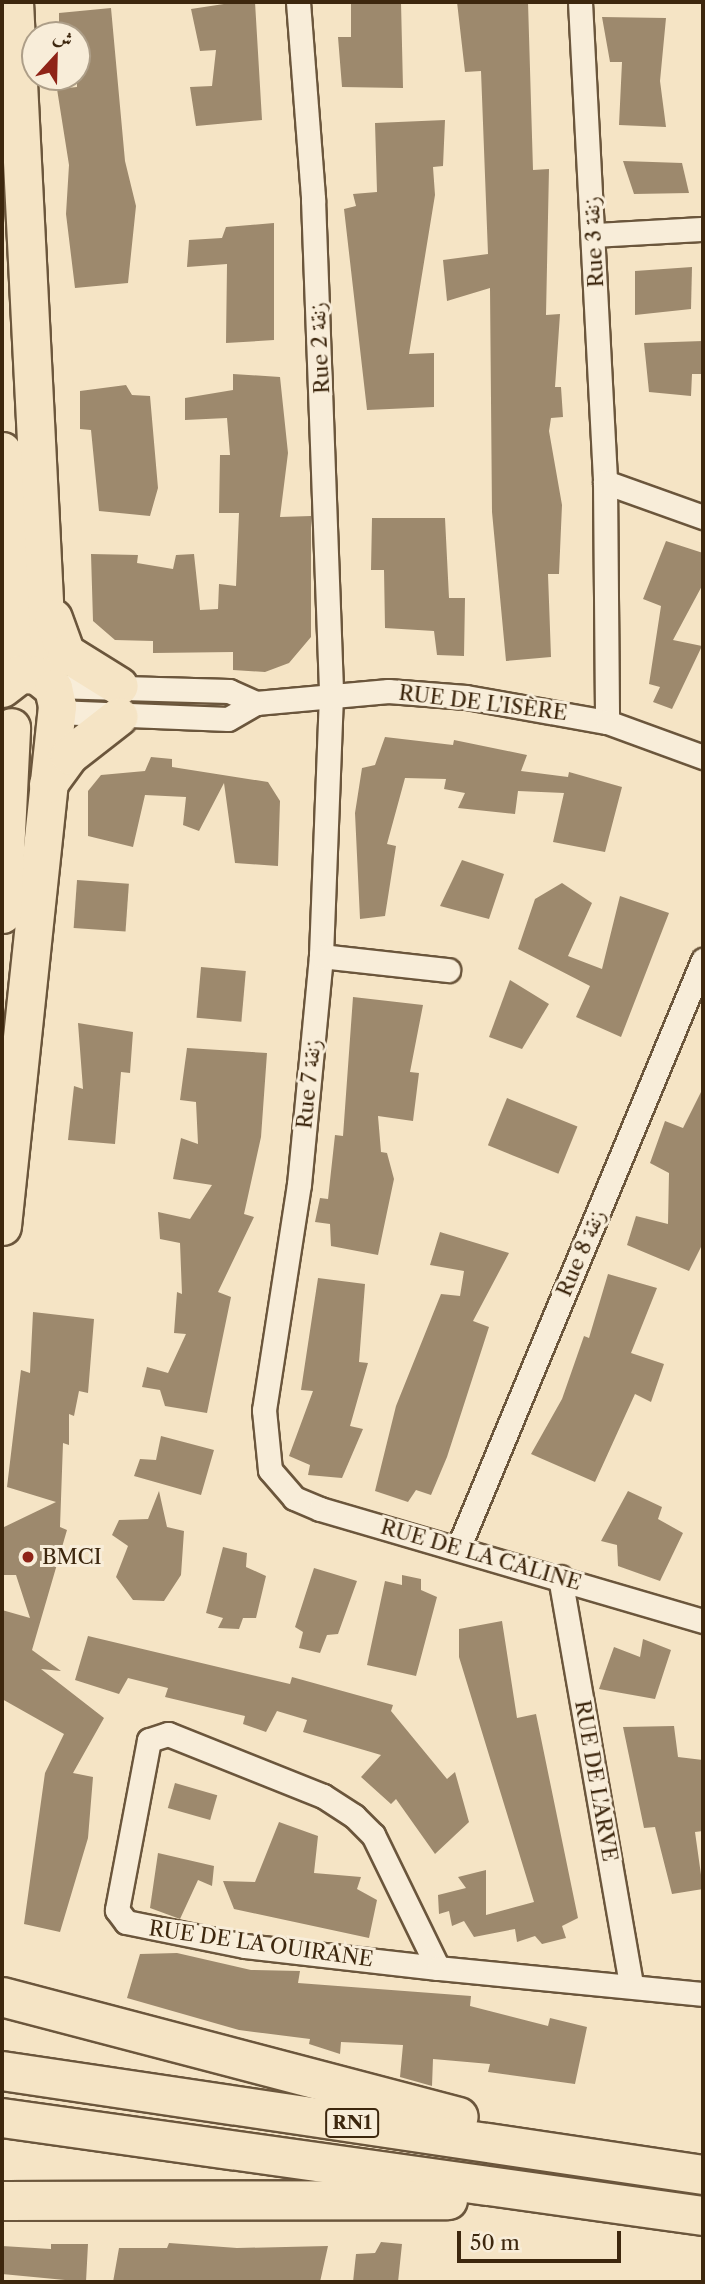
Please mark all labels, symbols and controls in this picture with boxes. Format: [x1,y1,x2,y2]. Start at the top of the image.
north arrow [21,21,91,91]
text: ش [50,24,76,52]
street label: Rue 3 زنقة [579,196,609,288]
street label: Rue 2 زنقة [305,302,335,394]
street label: RUE DE L'ISÈRE [397,680,569,726]
street label: Rue 7 زنقة [292,1038,326,1130]
street label: Rue 8 زنقة [551,1206,611,1300]
street label: RUE DE LA CALINE [377,1514,585,1596]
place label: BMCI [42,1544,102,1570]
marker: BMCI [20,1549,36,1565]
street label: RUE DE L'ARVE [569,1698,623,1864]
street label: RUE DE LA OUIRANE [147,1916,375,1972]
road number: RN1 [324,2108,380,2138]
scale bar [460,2218,624,2262]
text: 50 m [470,2230,520,2255]

